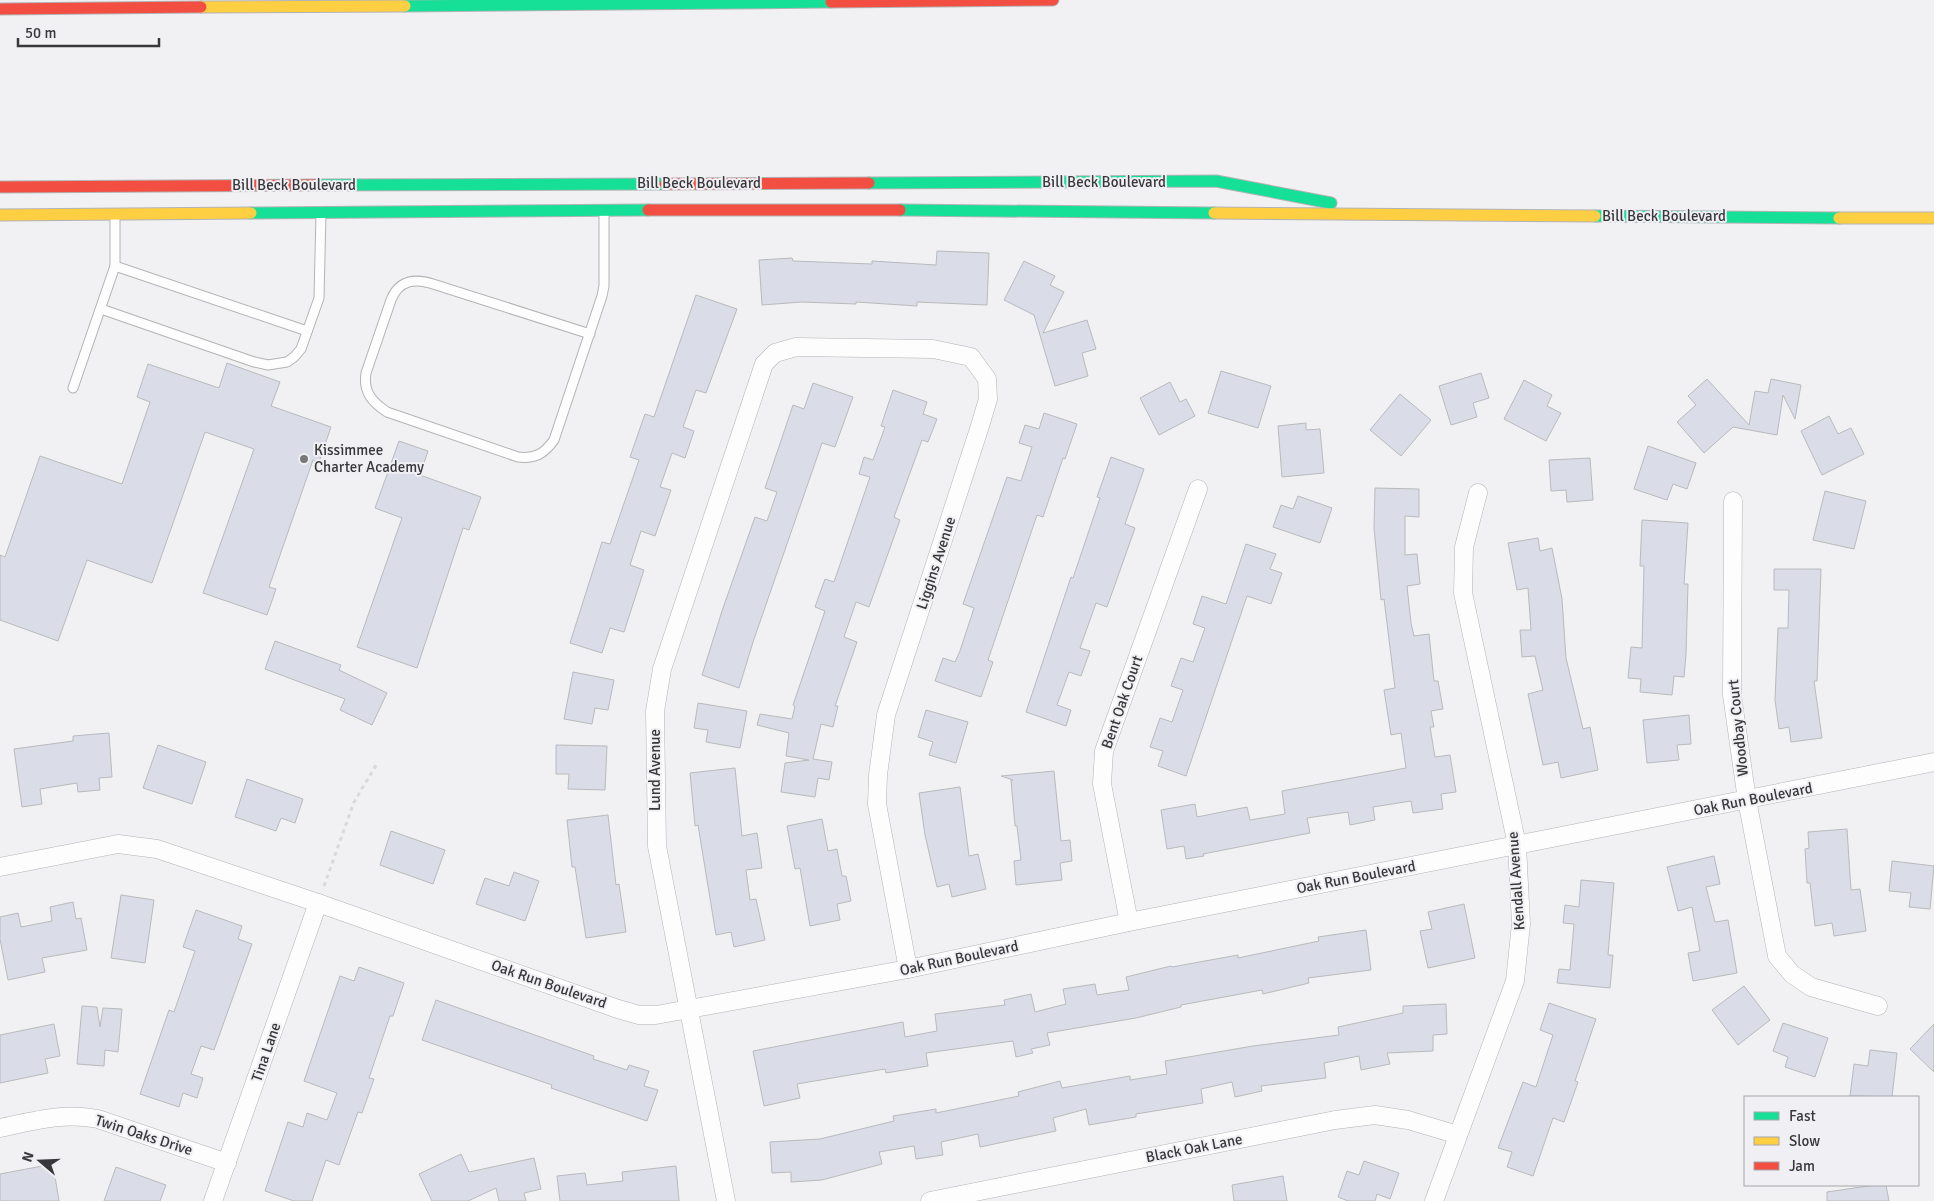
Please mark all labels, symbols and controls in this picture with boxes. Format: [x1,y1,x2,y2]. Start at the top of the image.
scale bar [18,15,159,47]
text: 50 m [25,24,56,42]
street label: Bill Beck Boulevard [1042,173,1166,191]
street label: Bill Beck Boulevard [637,174,761,192]
street label: Bill Beck Boulevard [232,176,356,194]
street label: Bill Beck Boulevard [1602,207,1726,225]
place label: Kissimmee Charter Academy [314,441,424,476]
marker: Kissimmee Charter Academy [298,453,310,465]
street label: Liggins Avenue [913,514,959,612]
street label: Bent Oak Court [1098,653,1146,751]
street label: Woodbay Court [1724,679,1752,777]
street label: Lund Avenue [646,729,664,811]
street label: Oak Run Boulevard [1692,779,1814,819]
street label: Kendall Avenue [1504,831,1528,931]
street label: Oak Run Boulevard [1295,857,1417,897]
street label: Oak Run Boulevard [898,937,1020,979]
street label: Oak Run Boulevard [489,956,609,1012]
street label: Tina Lane [247,1020,285,1084]
legend [1744,1096,1919,1186]
text: Fast [1789,1107,1816,1125]
street label: Twin Oaks Drive [93,1111,195,1159]
street label: Black Oak Lane [1144,1130,1244,1166]
text: Slow [1789,1132,1820,1150]
north arrow [15,1136,65,1186]
text: N [19,1150,38,1164]
text: Jam [1789,1157,1815,1175]

